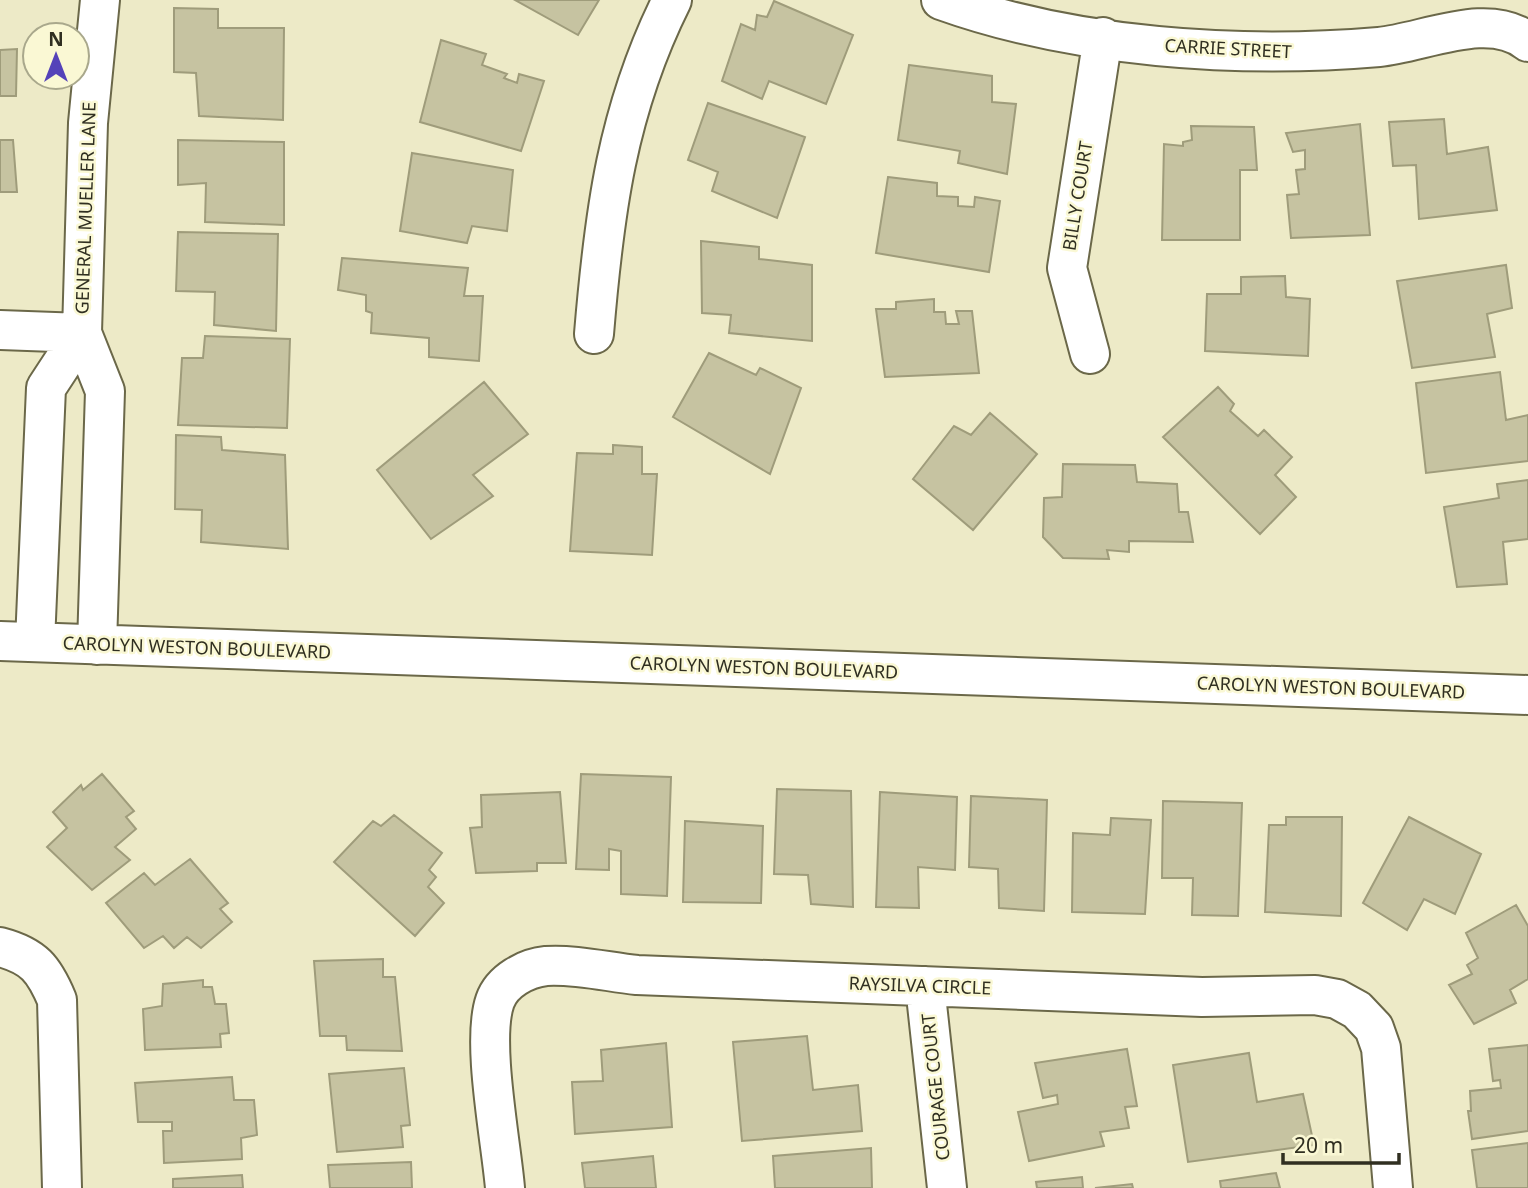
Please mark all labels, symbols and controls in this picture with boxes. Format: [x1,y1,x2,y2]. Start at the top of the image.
north arrow [21,21,91,91]
text: N [48,26,64,52]
street label: CARRIE STREET [1164,33,1292,63]
street label: GENERAL MUELLER LANE [69,101,101,315]
street label: BILLY COURT [1057,139,1098,252]
street label: CAROLYN WESTON BOULEVARD [62,630,332,664]
street label: CAROLYN WESTON BOULEVARD [629,650,899,684]
street label: CAROLYN WESTON BOULEVARD [1196,670,1466,704]
street label: RAYSILVA CIRCLE [848,971,992,999]
street label: COURAGE COURT [915,1012,955,1162]
scale bar [1283,1122,1398,1166]
text: 20 m [1294,1131,1343,1159]

